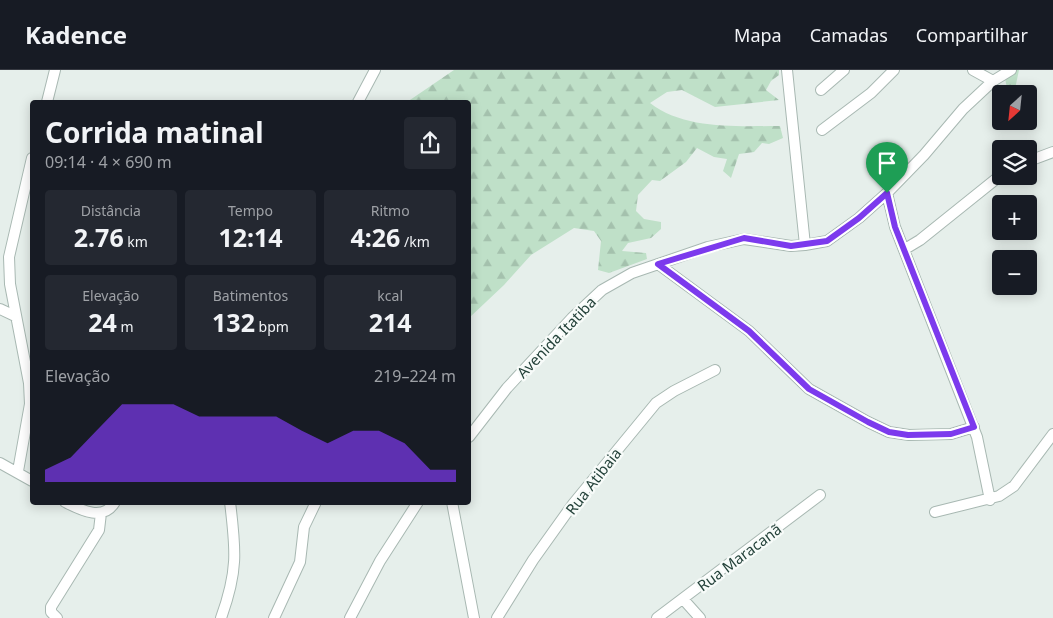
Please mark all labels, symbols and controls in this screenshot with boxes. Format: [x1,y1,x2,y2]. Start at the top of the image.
text: Kadence [25,18,127,51]
text: Mapa [734,23,782,47]
text: Camadas [810,23,888,47]
text: Compartilhar [916,23,1028,47]
north arrow [992,85,1038,130]
map controls [992,85,1037,295]
text: Corrida matinal [45,113,264,151]
button: share [404,117,456,169]
button: layers [992,140,1037,185]
pin [866,142,908,193]
icon: arrive [873,149,901,177]
text: 09:14 · 4 × 690 m [45,151,172,173]
button: + [992,195,1037,240]
text: Distância [81,201,141,220]
text: Tempo [228,201,273,220]
text: Ritmo [371,201,410,220]
text: 2.76 [74,220,124,254]
text: 12:14 [218,220,283,254]
text: 4:26 [350,220,400,254]
text: km [124,232,148,251]
text: /km [400,232,430,251]
button: − [992,250,1037,295]
text: Elevação [82,286,139,305]
text: Batimentos [213,286,288,305]
text: kcal [377,286,403,305]
street label: Avenida Itatiba [512,292,600,382]
text: 24 [88,305,117,339]
text: 132 [212,305,255,339]
text: 214 [369,305,412,339]
text: m [117,317,134,336]
text: bpm [255,317,289,336]
text: Elevação [45,365,110,387]
text: 219–224 m [374,365,456,387]
street label: Rua Atibaia [561,443,625,519]
street label: Rua Maracanã [693,519,785,595]

